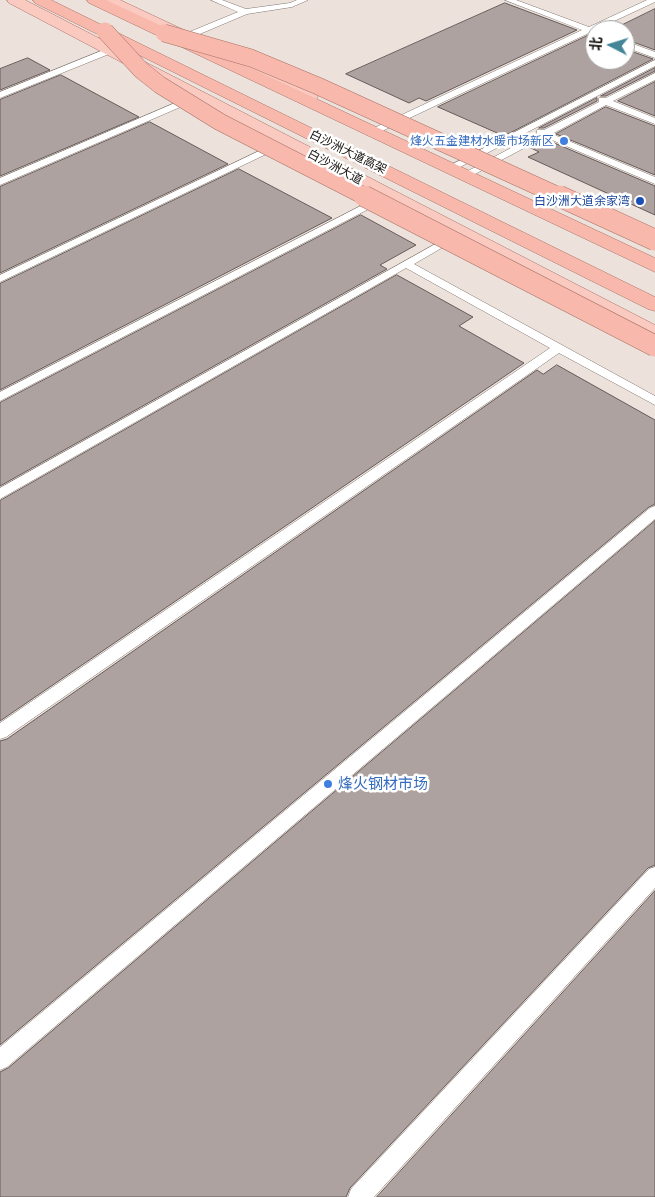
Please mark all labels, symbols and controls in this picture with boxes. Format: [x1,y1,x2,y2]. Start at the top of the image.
north arrow [585,20,635,70]
text: 北 [587,36,605,51]
street label: 白沙洲大道高架 [307,127,389,177]
place label: 烽火五金建材水暖市场新区 [410,134,554,148]
marker: 烽火五金建材水暖市场新区 [558,135,570,147]
street label: 白沙洲大道 [305,147,365,187]
place label: 白沙洲大道余家湾 [534,194,630,208]
marker: 白沙洲大道余家湾 [634,195,646,207]
place label: 烽火钢材市场 [338,775,428,793]
marker: 烽火钢材市场 [322,778,334,790]

